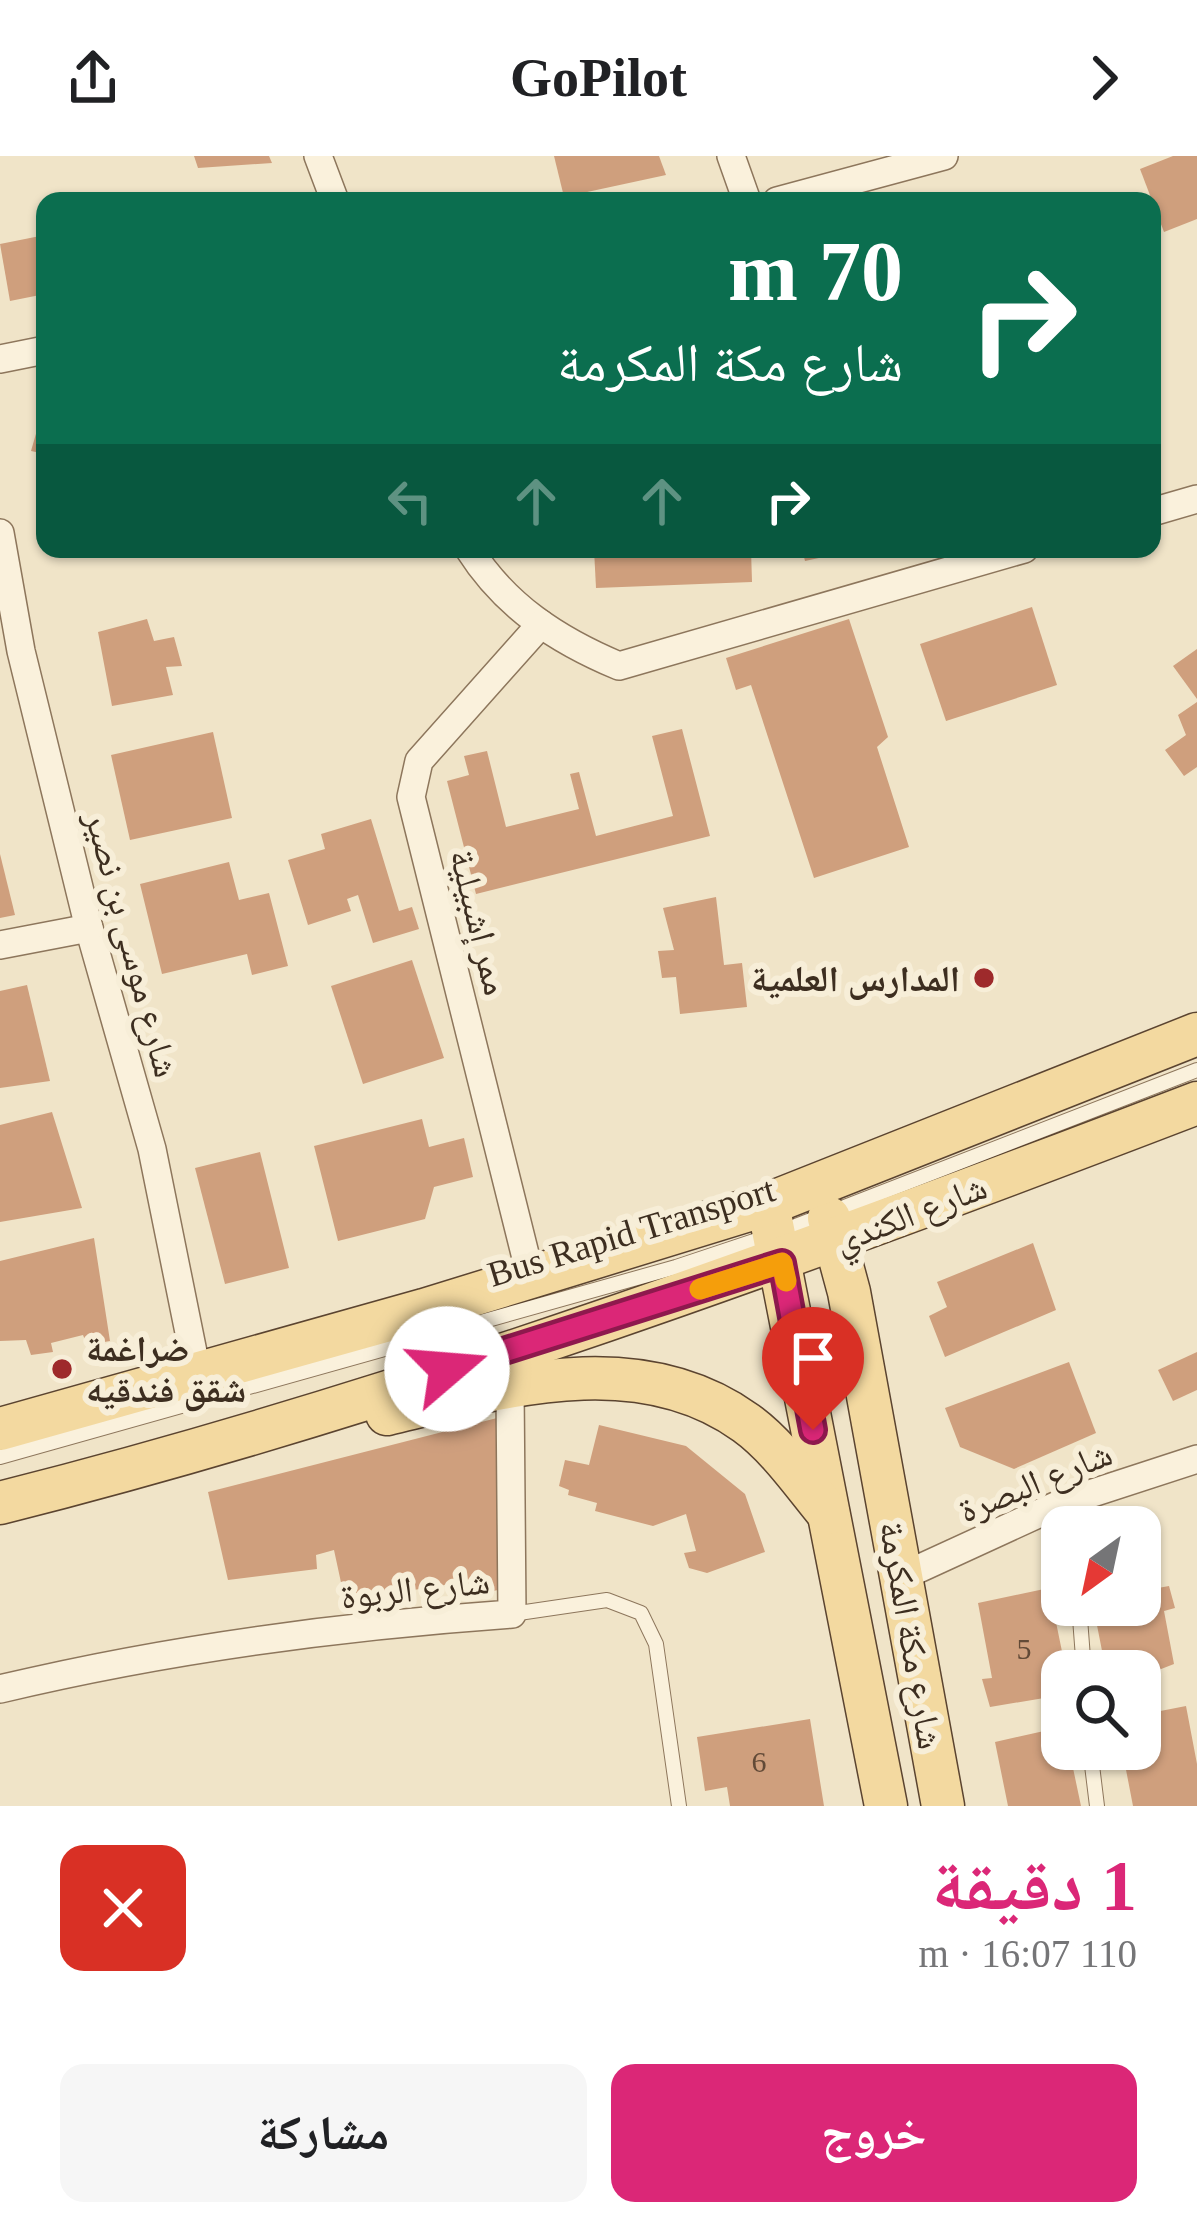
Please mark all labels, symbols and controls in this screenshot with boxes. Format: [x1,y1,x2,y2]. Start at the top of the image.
icon: share [60,45,126,111]
icon: forward [1071,45,1137,111]
text: GoPilot [510,48,687,108]
text: 70 m [728,225,903,318]
icon: right [945,240,1101,396]
text: شارع مكة المكرمة [557,333,903,393]
icon: left [377,468,443,534]
icon: ahead [503,468,569,534]
icon: ahead [629,468,695,534]
icon: right [755,468,821,534]
street label: شارع موسى بن نصير [75,806,187,1082]
street label: ممر إشبيلية [439,845,516,1000]
place label: المدارس العلمية [751,959,960,1000]
marker: المدارس العلمية [971,965,997,991]
street label: شارع الكندي [829,1167,995,1269]
street label: Bus Rapid Transport [483,1169,780,1295]
position arrow [384,1306,510,1432]
pin [762,1307,864,1430]
icon: arrive [780,1325,846,1391]
place label: ضراغمة شقق فندقيه [86,1329,246,1412]
marker: ضراغمة شقق فندقيه [49,1356,75,1382]
street label: شارع البصرة [953,1433,1118,1533]
north arrow [1041,1506,1161,1626]
map controls [1041,1506,1161,1770]
street label: شارع مكة المكرمة [869,1518,951,1752]
street label: شارع الربوة [339,1561,492,1619]
house number: 5 [1017,1632,1032,1665]
button: search [1041,1650,1161,1770]
house number: 6 [752,1745,767,1778]
button: close [60,1845,186,1971]
text: 1 دقيقة [932,1846,1137,1926]
text: 110 m · 16:07 [919,1932,1137,1975]
button: مشاركة [60,2064,587,2202]
button: خروج [611,2064,1137,2202]

